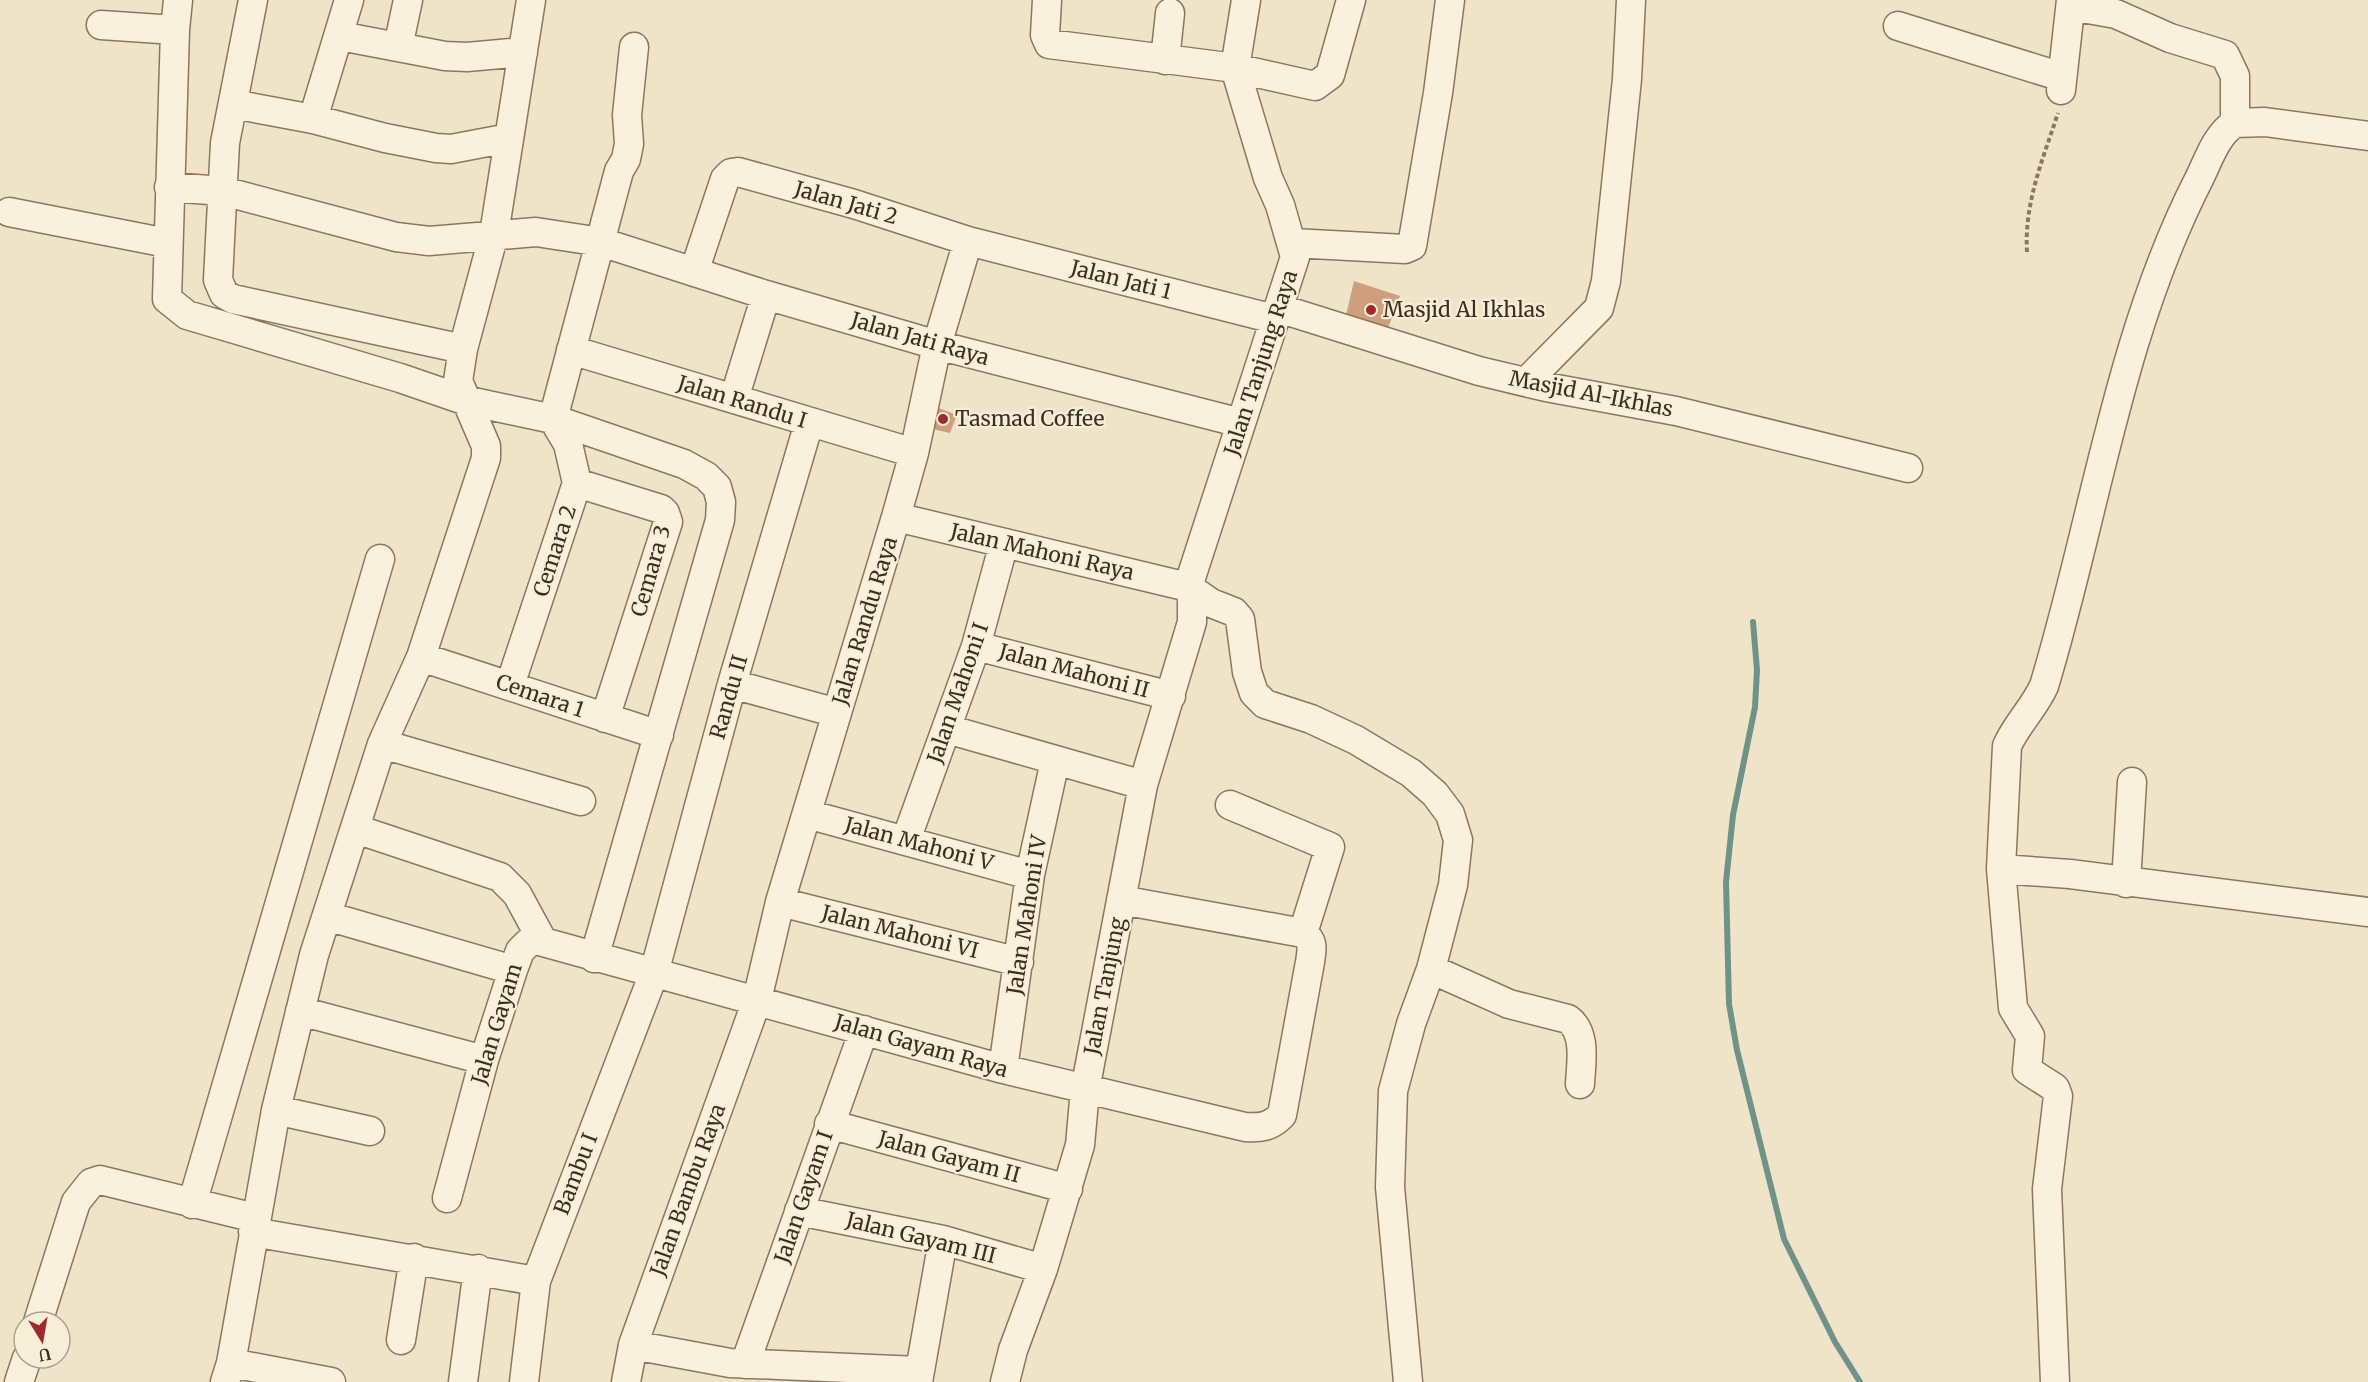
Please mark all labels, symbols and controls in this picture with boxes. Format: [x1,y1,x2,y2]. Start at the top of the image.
street label: Jalan Jati 2 [790,175,901,230]
street label: Jalan Jati 1 [1067,254,1174,305]
street label: Jalan Tanjung Raya [1217,267,1303,460]
place label: Masjid Al Ikhlas [1383,296,1545,323]
marker: Masjid Al Ikhlas [1364,303,1378,317]
street label: Jalan Jati Raya [847,306,992,371]
street label: Masjid Al-Ikhlas [1507,364,1675,423]
street label: Jalan Randu I [673,369,810,434]
place label: Tasmad Coffee [955,405,1104,432]
marker: Tasmad Coffee [936,412,950,426]
street label: Cemara 2 [527,502,582,600]
street label: Jalan Mahoni Raya [947,517,1137,586]
street label: Cemara 3 [625,522,676,620]
street label: Jalan Randu Raya [826,533,903,709]
street label: Jalan Mahoni I [921,619,994,768]
street label: Jalan Mahoni II [995,637,1152,704]
street label: Randu II [704,652,753,742]
street label: Cemara 1 [493,668,588,723]
street label: Jalan Mahoni V [841,810,998,877]
street label: Jalan Mahoni IV [1000,832,1053,998]
street label: Jalan Mahoni VI [818,899,982,964]
street label: Jalan Tanjung [1078,914,1131,1058]
street label: Jalan Gayam [465,960,528,1089]
street label: Jalan Gayam Raya [830,1008,1011,1083]
street label: Jalan Bambu Raya [643,1100,731,1281]
street label: Jalan Gayam II [874,1124,1023,1188]
street label: Jalan Gayam I [768,1127,839,1268]
street label: Bambu I [548,1129,603,1218]
street label: Jalan Gayam III [842,1206,999,1269]
north arrow [12,1310,72,1370]
text: U [37,1344,53,1366]

